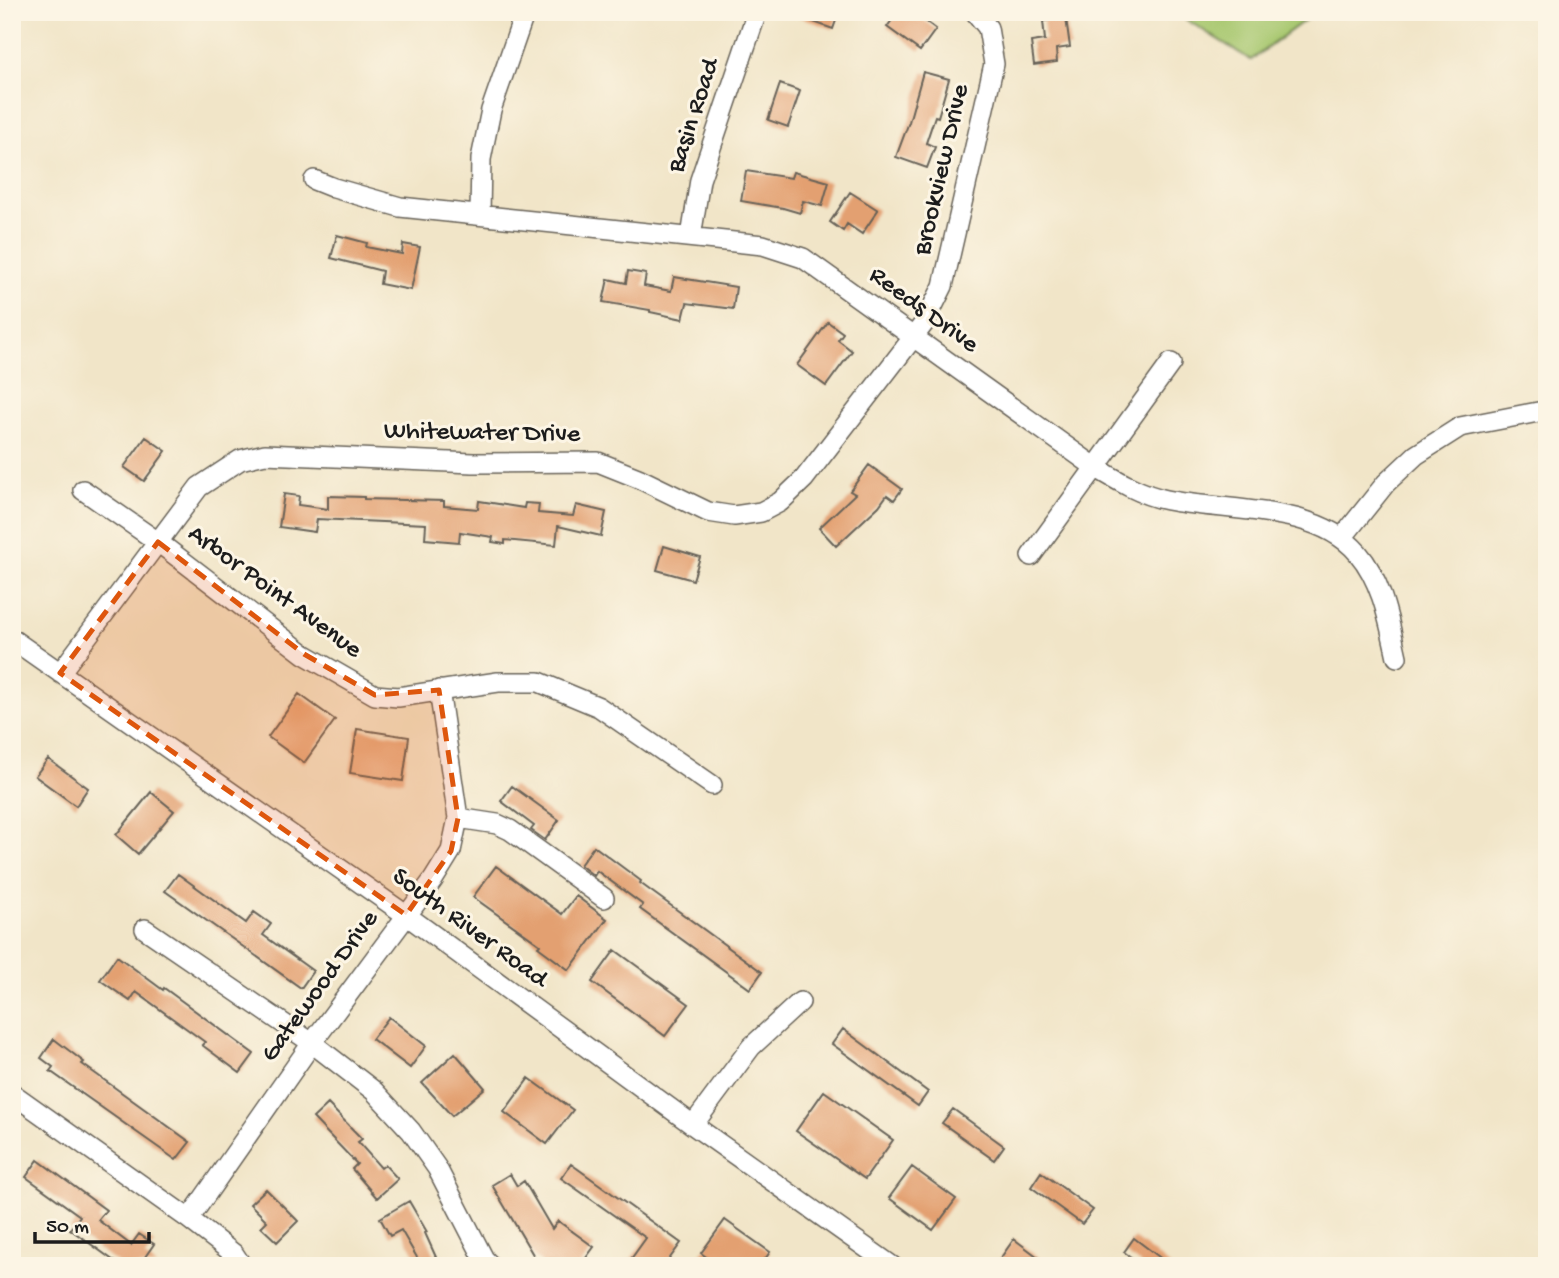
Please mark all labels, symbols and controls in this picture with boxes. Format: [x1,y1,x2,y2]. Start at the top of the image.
street label: Basin Road [662,53,729,178]
street label: Brookview Drive [908,81,978,260]
street label: Reeds Drive [862,261,984,362]
street label: Whitewater Drive [384,417,581,451]
street label: Arbor Point Avenue [181,519,368,667]
street label: South River Road [385,862,554,997]
street label: Gatewood Drive [256,905,387,1069]
scale bar [35,1201,149,1245]
text: 50 m [46,1216,89,1241]

